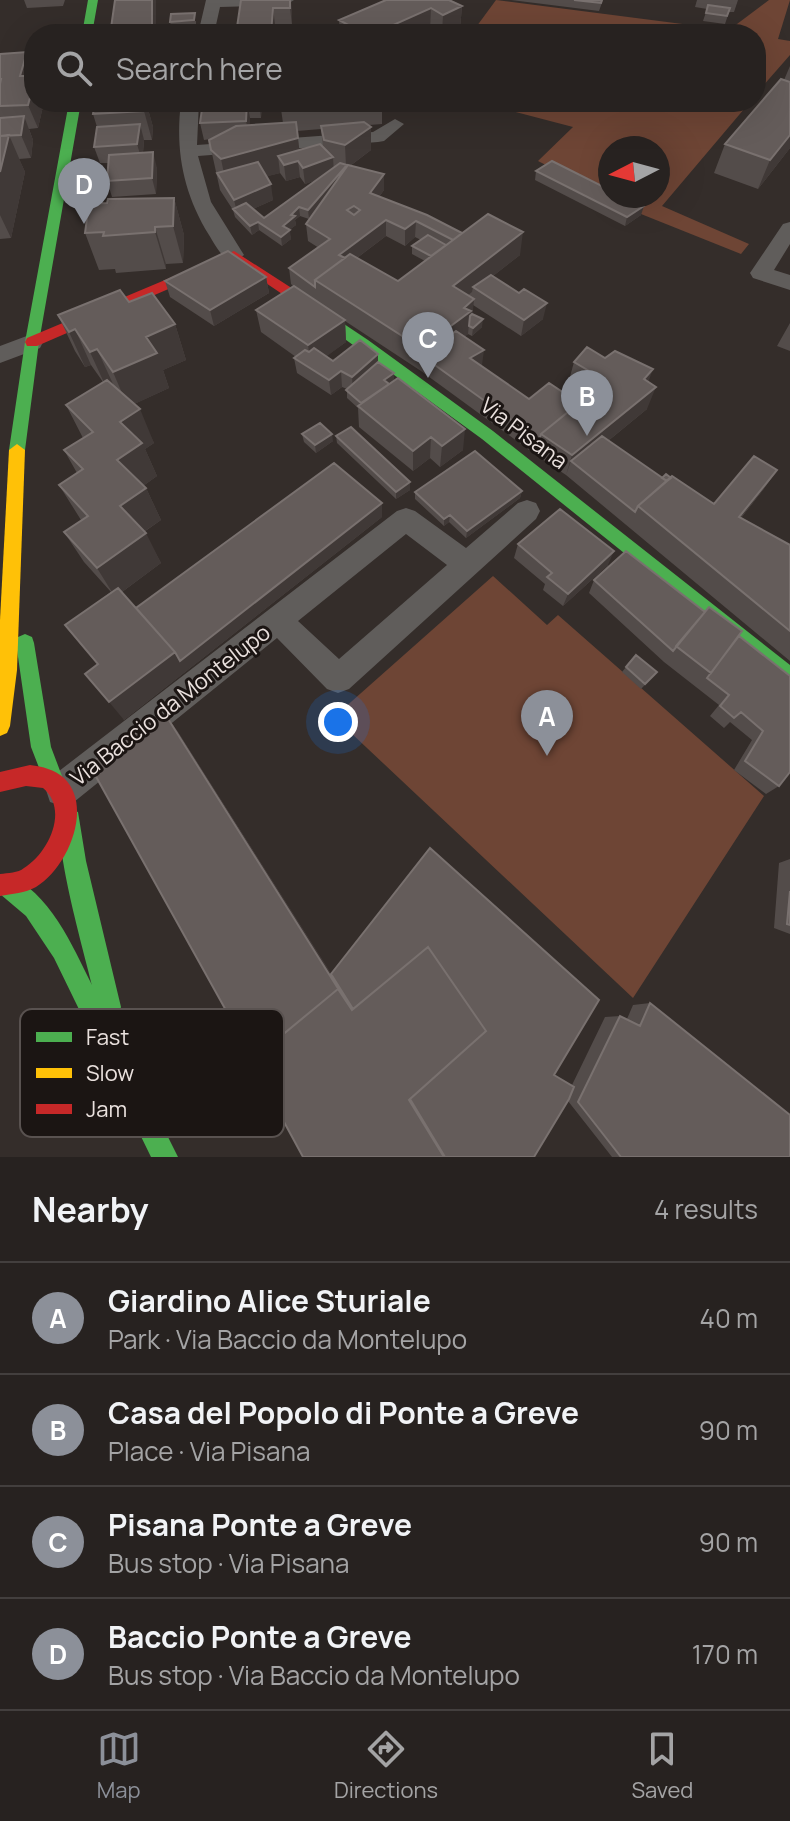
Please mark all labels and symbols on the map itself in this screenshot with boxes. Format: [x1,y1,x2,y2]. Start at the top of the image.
north arrow [598,136,670,208]
pin: D [58,158,110,224]
pin: C [402,312,454,378]
pin: B [561,370,613,436]
street label: Via Pisana [474,390,574,476]
street label: Via Baccio da Montelupo [64,617,276,793]
pin: A [521,690,573,756]
your location [318,702,358,742]
legend [20,1009,284,1137]
text: Fast [86,1022,129,1052]
text: Slow [86,1058,134,1088]
text: Jam [86,1094,127,1124]

